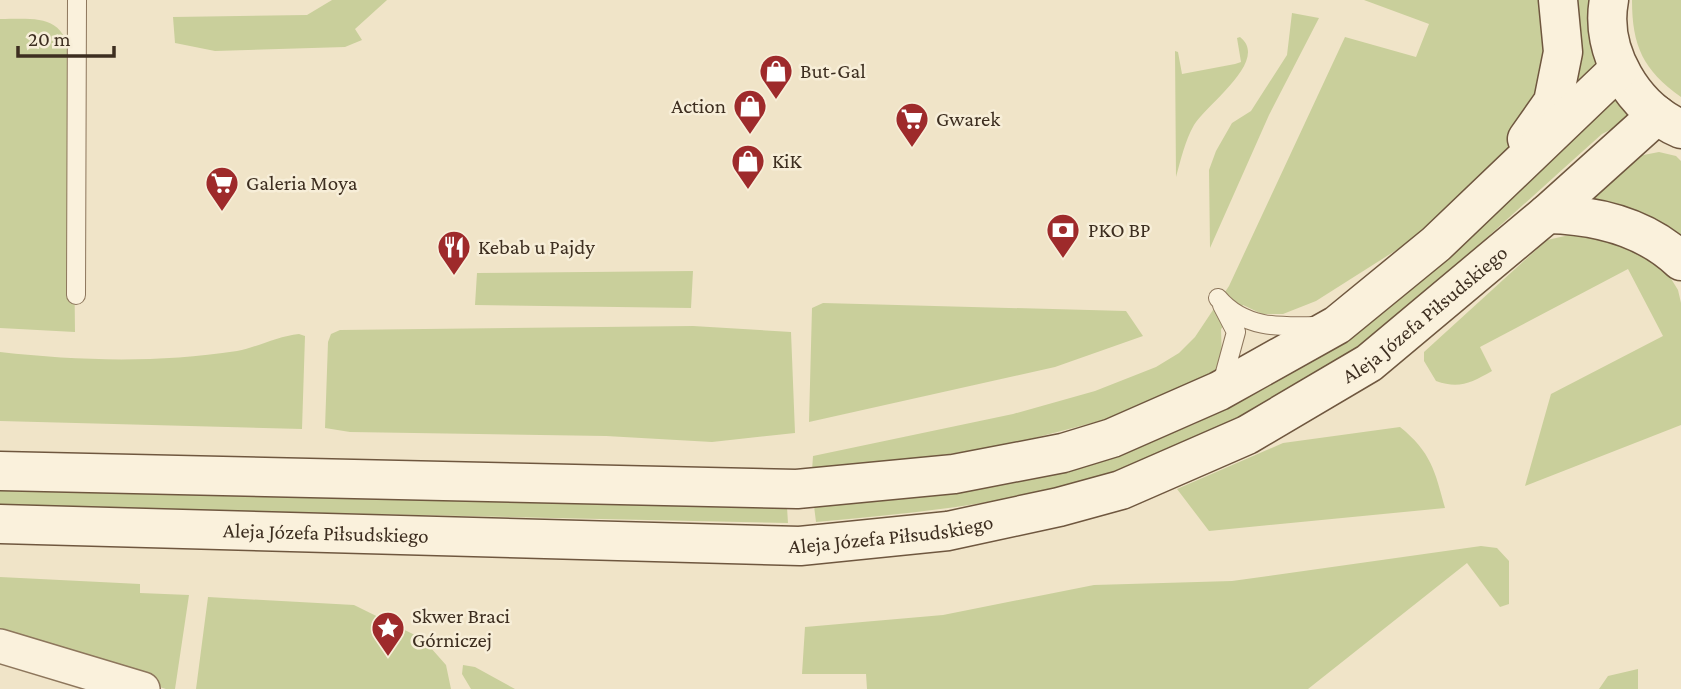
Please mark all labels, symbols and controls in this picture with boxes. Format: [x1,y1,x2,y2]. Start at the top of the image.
scale bar [18,14,114,58]
text: 20 m [28,27,71,51]
shop icon: But-Gal [757,52,795,101]
place label: But-Gal [800,59,866,83]
shop icon: Action [731,87,769,136]
place label: Action [671,94,726,118]
supermarket icon: Gwarek [893,100,931,149]
place label: Gwarek [936,107,1000,131]
shop icon: KiK [729,142,767,191]
place label: KiK [772,149,803,173]
supermarket icon: Galeria Moya [203,164,241,213]
place label: Galeria Moya [246,171,358,195]
bank icon: PKO BP [1044,211,1082,260]
place label: PKO BP [1088,218,1150,242]
restaurant icon: Kebab u Pajdy [435,228,473,277]
place label: Kebab u Pajdy [478,235,595,259]
street label: Aleja Józefa Piłsudskiego [1338,240,1512,388]
street label: Aleja Józefa Piłsudskiego [788,510,995,558]
street label: Aleja Józefa Piłsudskiego [223,518,429,548]
place label: Skwer Braci Górniczej [412,604,510,652]
place icon: Skwer Braci Górniczej [369,609,407,658]

